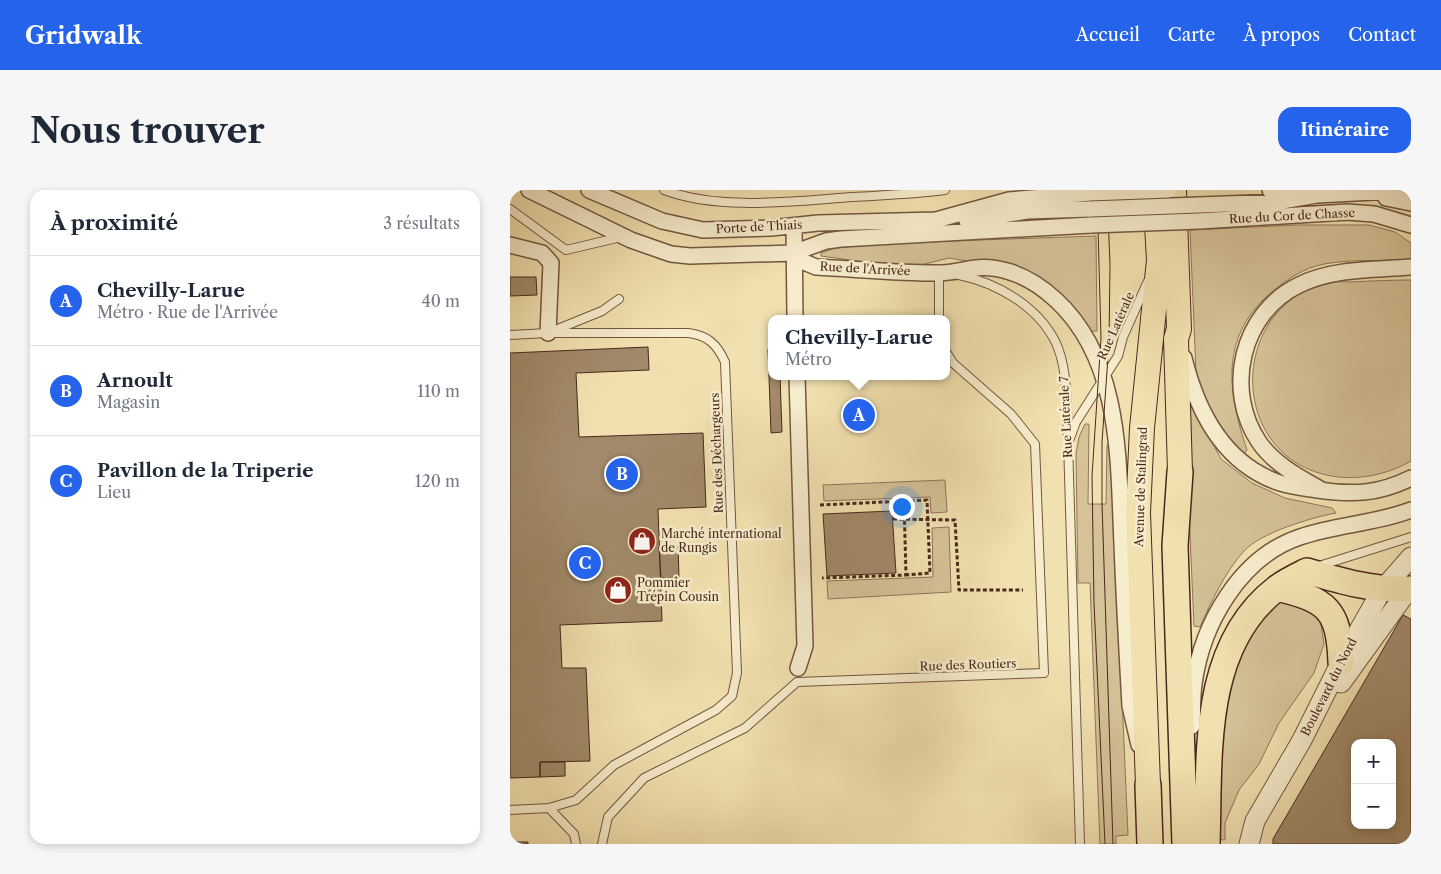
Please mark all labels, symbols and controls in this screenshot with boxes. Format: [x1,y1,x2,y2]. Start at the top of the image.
text: Gridwalk [25,21,142,50]
text: Accueil [1076,24,1140,46]
text: Carte [1168,24,1215,46]
text: À propos [1243,24,1320,46]
text: Contact [1348,24,1416,46]
button: Itinéraire [1278,107,1411,153]
text: Nous trouver [30,109,265,152]
street label: Rue du Cor de Chasse [1229,205,1356,226]
text: À proximité [50,210,178,235]
text: 3 résultats [383,213,460,233]
street label: Porte de Thiais [715,217,803,236]
street label: Rue de l'Arrivée [819,259,911,278]
text: Chevilly-Larue [97,279,245,302]
street label: Rue Latérale [1094,289,1137,362]
text: A [60,291,72,311]
text: 40 m [421,291,460,311]
text: Métro · Rue de l'Arrivée [97,302,278,322]
popup [768,315,950,380]
text: Chevilly-Larue [785,326,933,349]
text: Métro [785,349,832,369]
text: Arnoult [97,369,173,392]
street label: Rue Latérale 7 [1056,376,1075,458]
text: B [60,381,72,401]
text: 110 m [417,381,460,401]
text: Magasin [97,392,160,412]
street label: Rue des Déchargeurs [707,392,726,514]
pin: A [843,396,875,434]
street label: Avenue de Stalingrad [1131,426,1150,548]
pin: B [606,455,638,493]
text: Pavillon de la Triperie [97,459,314,482]
text: C [60,471,72,491]
text: 120 m [415,471,460,491]
text: Lieu [97,482,131,502]
your location [889,494,915,520]
shop icon: Marché international de Rungis [627,526,657,556]
place label: Marché international de Rungis [661,526,782,555]
pin: C [569,544,601,582]
shop icon: Pommier Trépin Cousin [603,575,633,605]
place label: Pommier Trépin Cousin [637,575,720,604]
street label: Boulevard du Nord [1297,635,1360,738]
street label: Rue des Routiers [919,655,1017,674]
map controls [1351,739,1396,829]
button: + [1351,739,1396,784]
button: − [1351,784,1396,829]

